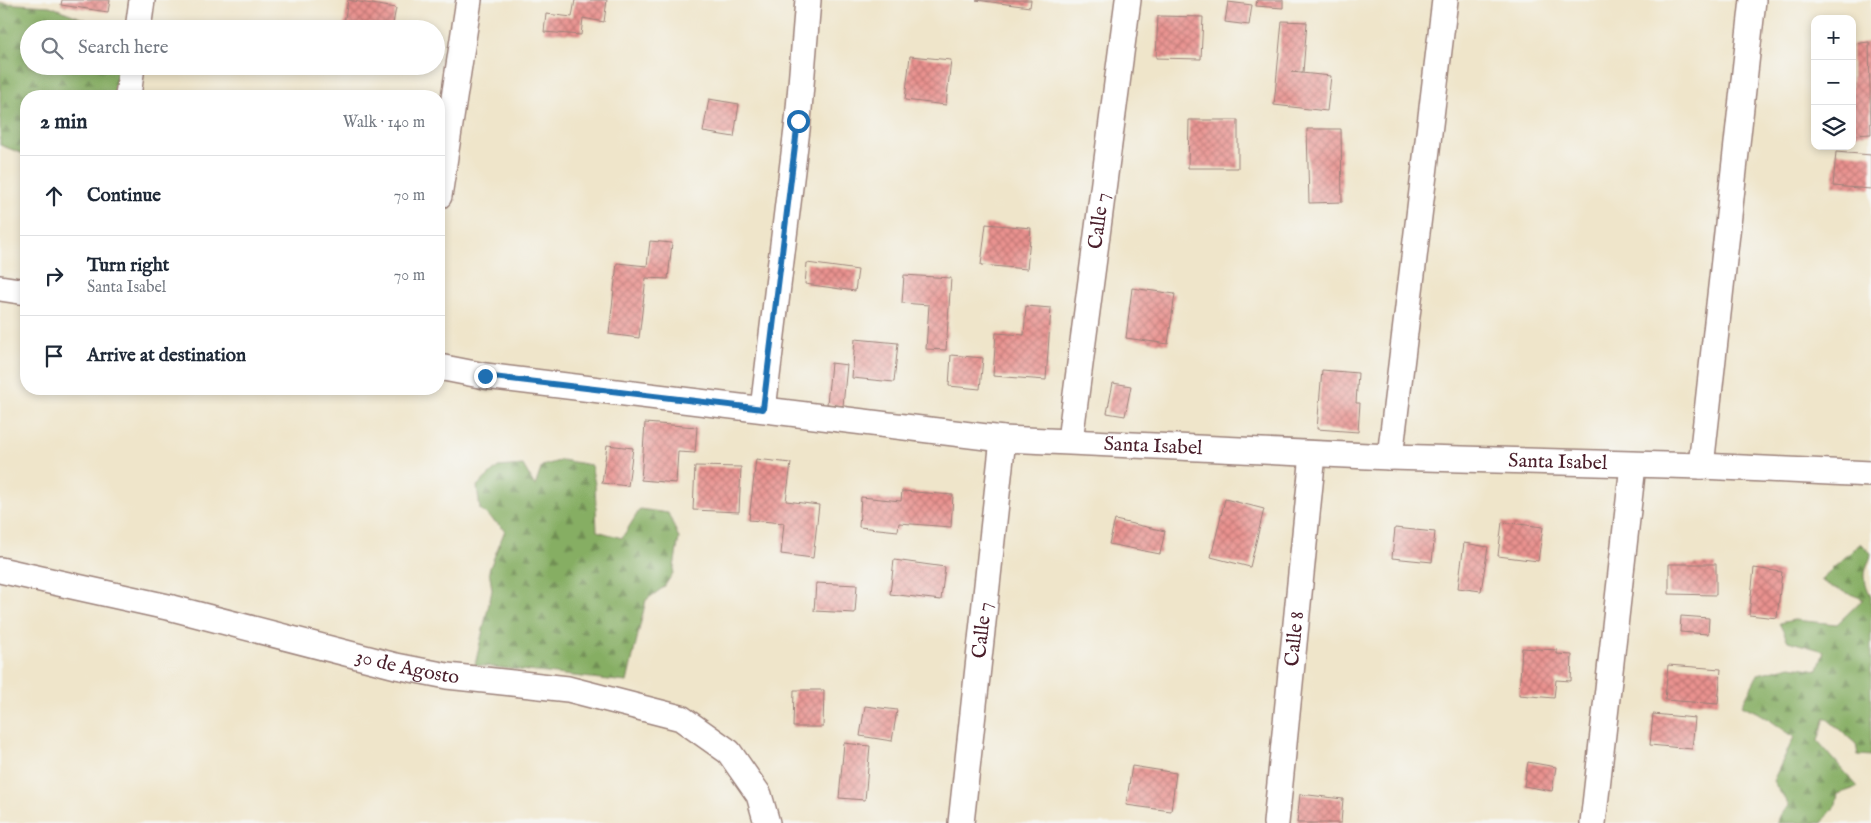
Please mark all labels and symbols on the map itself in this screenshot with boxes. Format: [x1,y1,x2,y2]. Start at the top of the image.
route start [787,110,810,133]
street label: Calle 7 [1083,191,1115,251]
route end [474,365,497,388]
street label: Santa Isabel [1103,431,1204,461]
street label: Santa Isabel [1508,448,1608,476]
street label: Calle 7 [967,601,998,660]
street label: Calle 8 [1279,610,1310,668]
street label: 30 de Agosto [353,644,461,690]

